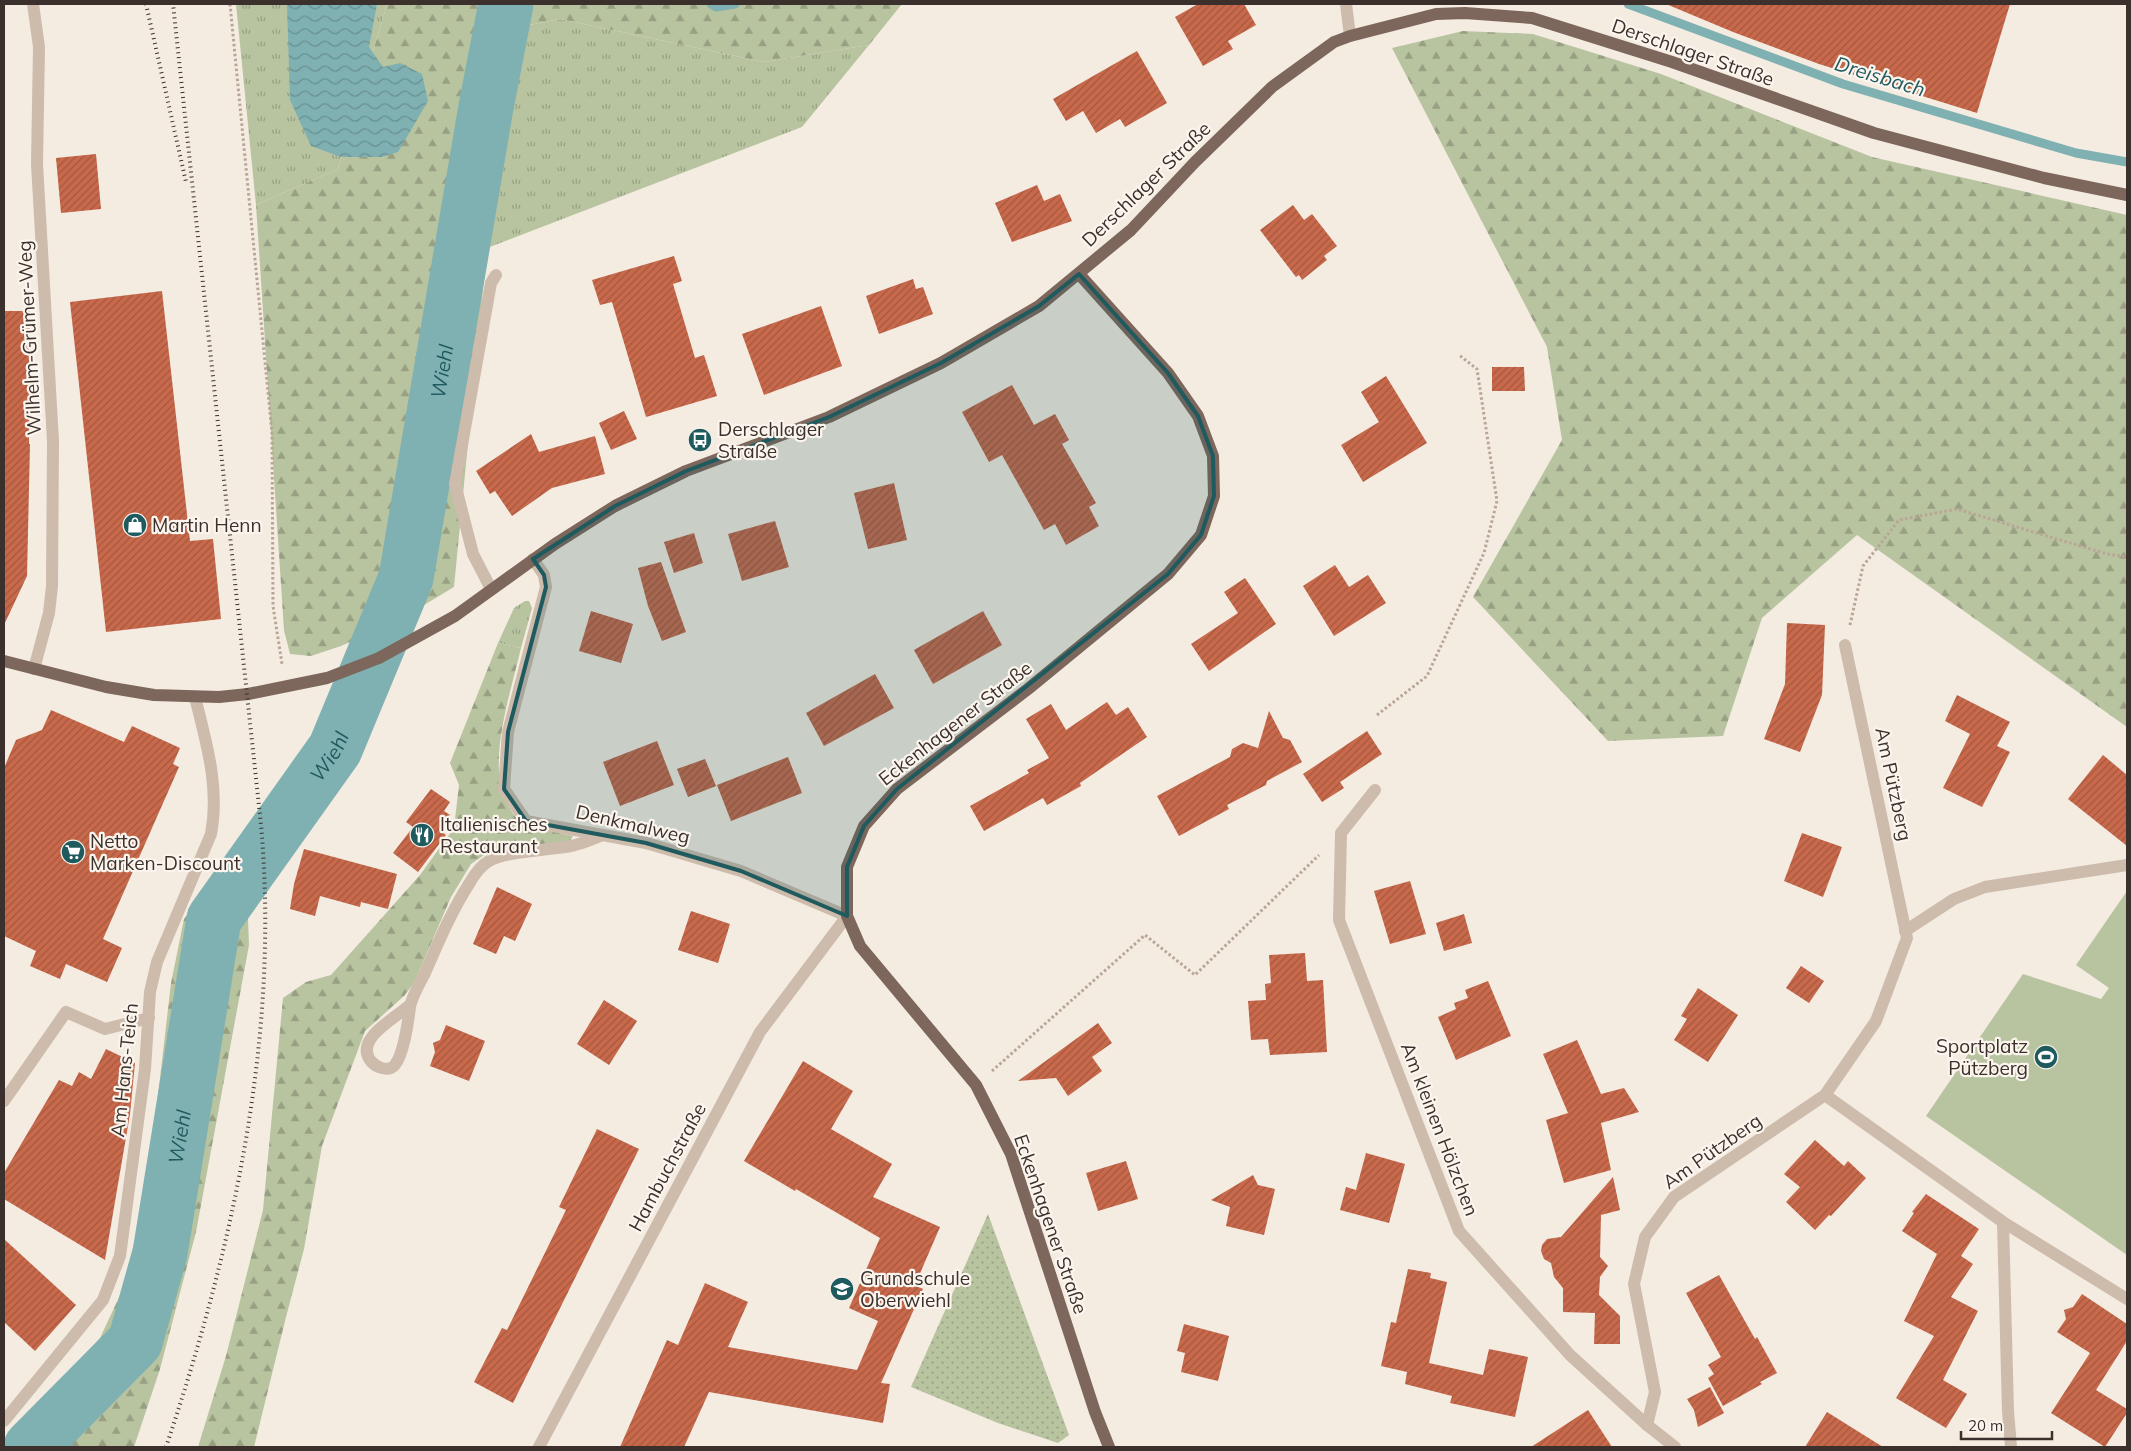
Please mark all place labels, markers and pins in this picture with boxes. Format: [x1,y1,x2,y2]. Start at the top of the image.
place label: Derschlager Straße [718,417,824,463]
bus stop icon: Derschlager Straße [687,427,713,453]
shop icon: Martin Henn [122,512,148,538]
place label: Martin Henn [152,513,262,537]
place label: Italienisches Restaurant [440,812,548,858]
restaurant icon: Italienisches Restaurant [409,822,435,848]
place label: Netto Marken-Discount [90,829,241,875]
supermarket icon: Netto Marken-Discount [60,839,86,865]
place label: Sportplatz Pützberg [1936,1034,2028,1080]
sports icon: Sportplatz Pützberg [2033,1044,2059,1070]
place label: Grundschule Oberwiehl [860,1266,970,1312]
school or university icon: Grundschule Oberwiehl [829,1276,855,1302]

